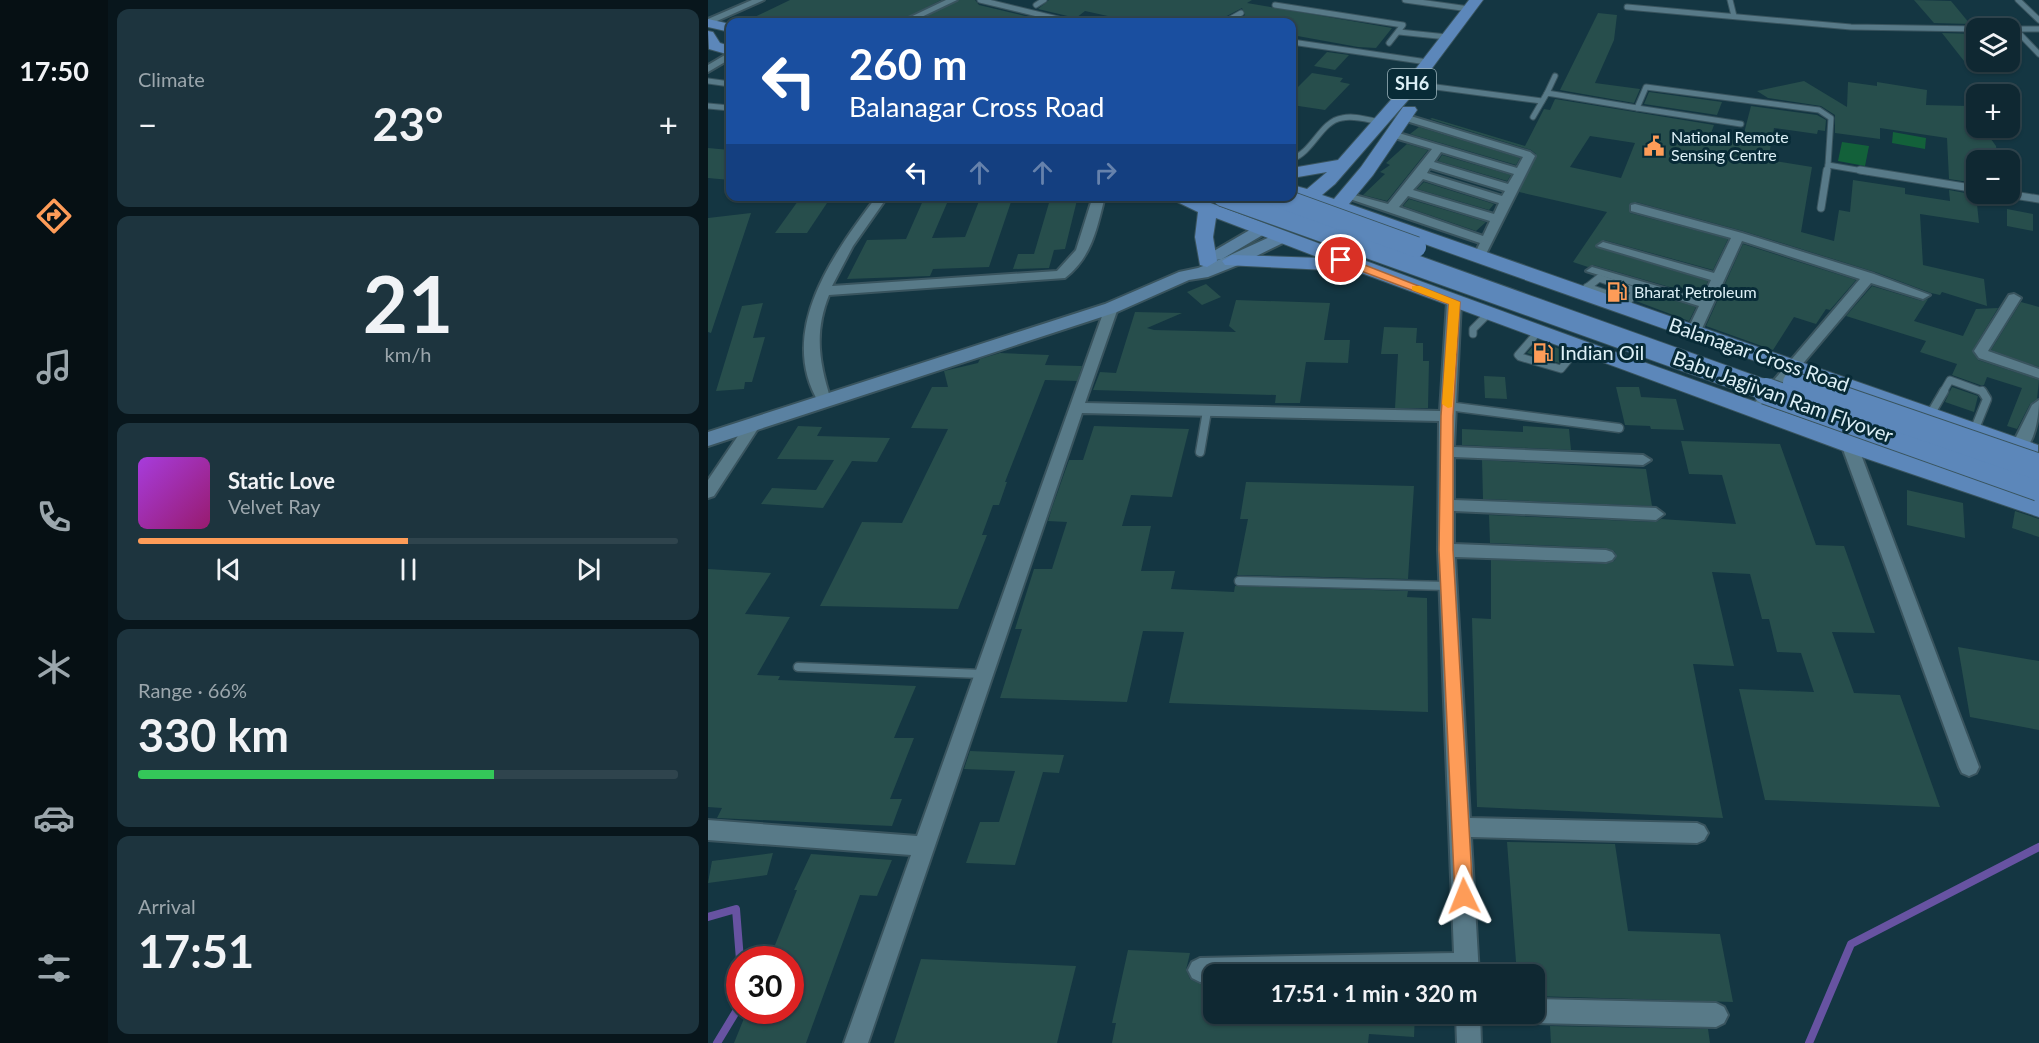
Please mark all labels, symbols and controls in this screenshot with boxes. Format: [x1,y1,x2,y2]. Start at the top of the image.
map controls [1966,18,2020,204]
button: layers [1966,18,2020,72]
text: 260 m [849,39,967,89]
icon: left [750,42,828,120]
text: 17:50 [19,54,89,87]
text: Climate [138,67,205,91]
road number: SH6 [1388,69,1436,99]
button: + [1966,84,2020,138]
text: Balanagar Cross Road [849,90,1104,123]
text: 23° [373,97,443,151]
text: − [138,104,157,144]
text: + [659,104,678,144]
place label: National Remote Sensing Centre [1671,127,1789,164]
public building icon: National Remote Sensing Centre [1642,134,1666,158]
button: − [1966,150,2020,204]
icon: left [900,156,933,189]
icon: ahead [963,156,996,189]
icon: ahead [1026,156,1059,189]
icon: right [1089,156,1122,189]
icon: directions [33,195,75,237]
pin [1315,234,1366,285]
icon: arrive [1324,243,1357,276]
text: 21 [363,256,453,350]
fuel station icon: Bharat Petroleum [1605,280,1629,304]
place label: Bharat Petroleum [1634,282,1757,301]
street label: Balanagar Cross Road [1666,312,1853,396]
place label: Indian Oil [1560,340,1644,364]
fuel station icon: Indian Oil [1531,341,1555,365]
text: km/h [385,342,431,366]
street label: Babu Jagjivan Ram Flyover [1670,345,1897,447]
icon: music [33,346,75,388]
text: Static Love [228,467,335,494]
text: Velvet Ray [228,494,321,518]
icon: phone [33,496,75,538]
icon: previous [212,553,245,586]
icon: pause [392,553,425,586]
icon: next [572,553,605,586]
icon: climate [33,646,75,688]
text: Range · 66% [138,678,247,702]
text: 330 km [138,708,289,762]
icon: car [33,797,75,839]
position arrow [1432,864,1496,928]
text: Arrival [138,894,196,918]
text: 17:51 [138,924,254,978]
speed limit sign: 30 [726,946,804,1024]
icon: filters [33,947,75,989]
text: 17:51 · 1 min · 320 m [1271,980,1477,1007]

